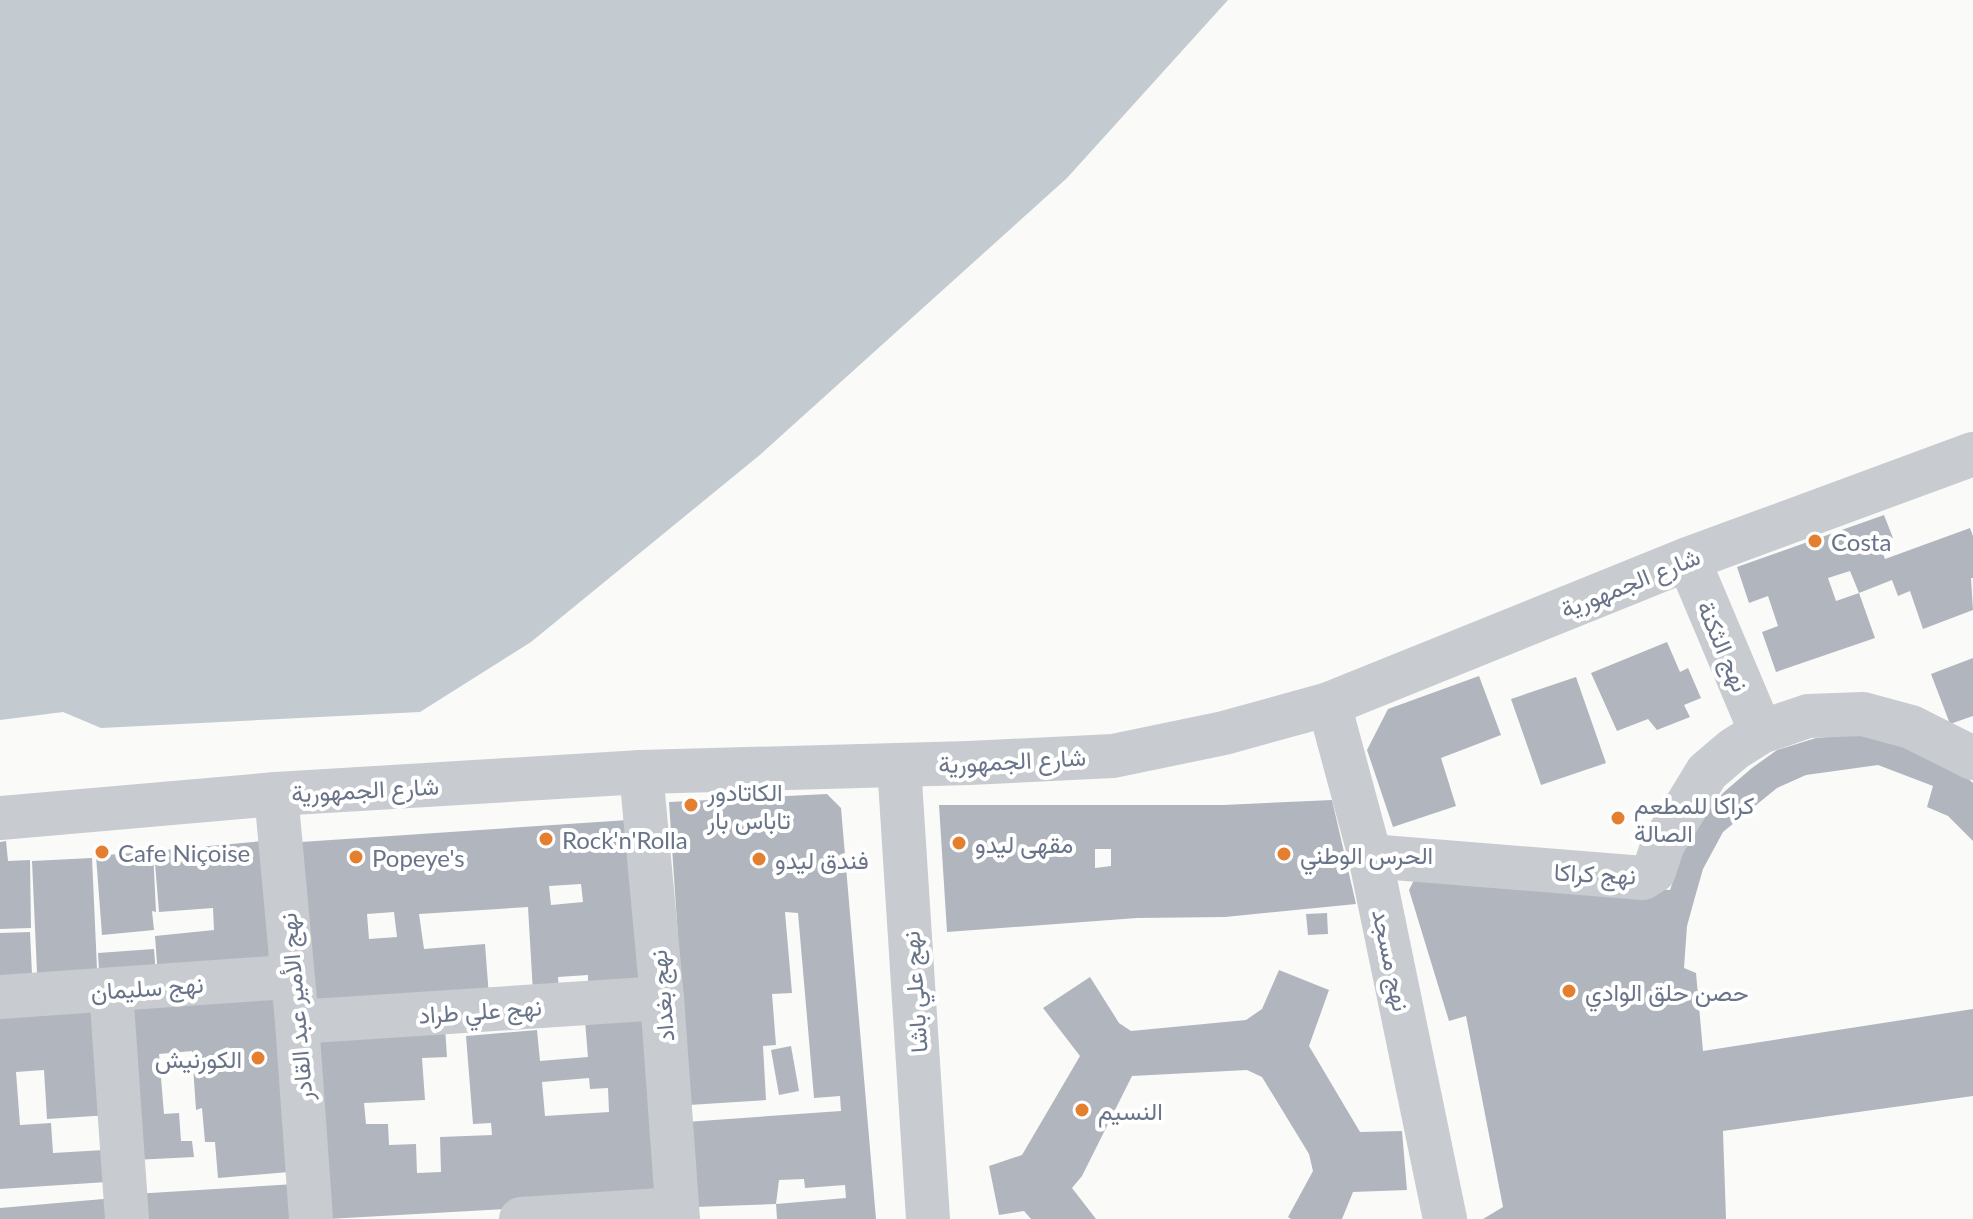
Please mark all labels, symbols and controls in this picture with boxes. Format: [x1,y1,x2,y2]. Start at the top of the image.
place label: Costa [1831,527,1891,556]
marker: Costa [1806,532,1824,550]
street label: شارع الجمهورية [1556,541,1705,626]
street label: نهج الثكنة [1688,596,1756,697]
street label: شارع الجمهورية [937,742,1087,781]
street label: شارع الجمهورية [290,771,440,810]
place label: الكاتادور تاباس بار [706,777,791,836]
place label: كراكا للمطعم الصالة [1634,790,1754,847]
marker: الكاتادور تاباس بار [682,796,700,814]
marker: كراكا للمطعم الصالة [1609,809,1627,827]
place label: Rock'n'Rolla [562,825,688,854]
place label: مقهى ليدو [975,829,1073,860]
marker: Rock'n'Rolla [537,830,555,848]
marker: مقهى ليدو [950,834,968,852]
place label: Cafe Niçoise [118,838,250,867]
place label: الحرس الوطني [1300,840,1433,875]
marker: Cafe Niçoise [93,843,111,861]
place label: Popeye's [372,843,465,872]
place label: فندق ليدو [775,845,869,876]
marker: الحرس الوطني [1275,845,1293,863]
marker: Popeye's [347,848,365,866]
marker: فندق ليدو [750,850,768,868]
street label: نهج كراكا [1553,856,1637,894]
street label: نهج مسجد [1363,906,1417,1015]
street label: نهج الأمير عبد القادر [272,911,322,1103]
street label: نهج علي باشا [895,930,939,1054]
street label: نهج بغداد [643,949,683,1043]
street label: نهج سليمان [90,969,205,1009]
place label: حصن حلق الوادي [1585,977,1749,1012]
marker: حصن حلق الوادي [1560,982,1578,1000]
street label: نهج علي طراد [417,991,543,1035]
place label: الكورنيش [155,1044,242,1075]
marker: الكورنيش [249,1049,267,1067]
place label: النسيم [1098,1096,1163,1128]
marker: النسيم [1073,1101,1091,1119]

